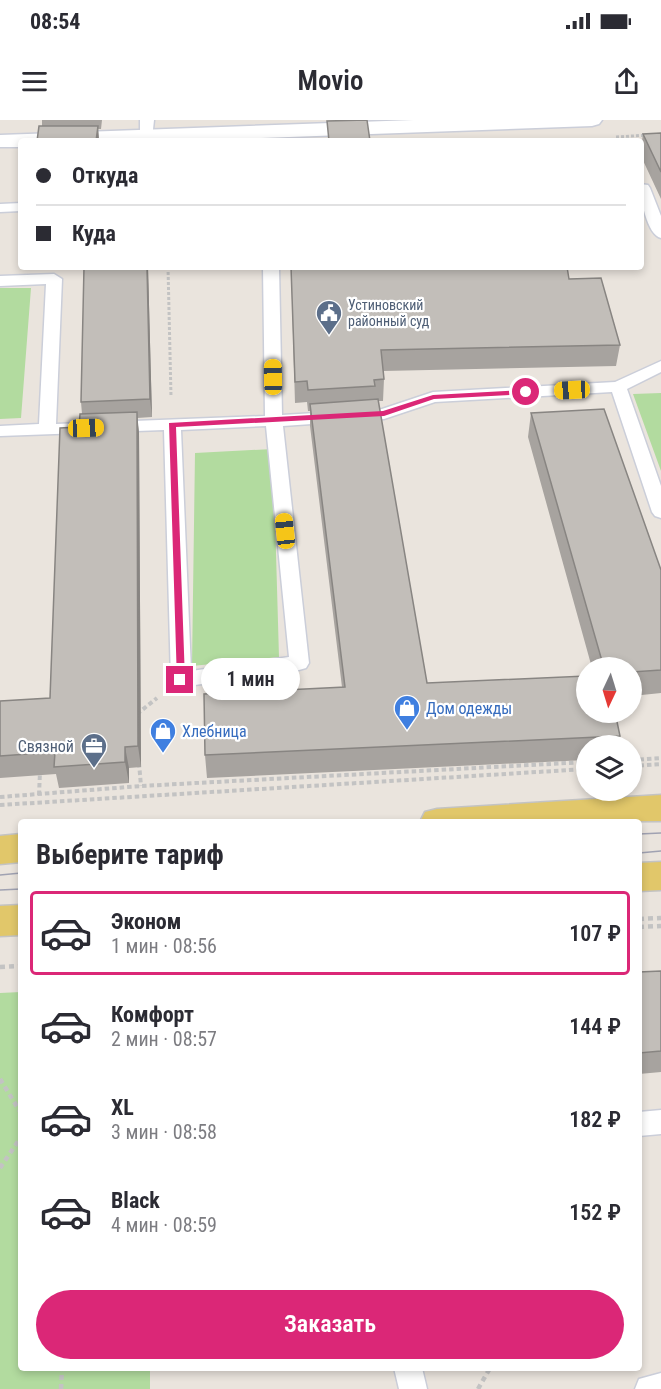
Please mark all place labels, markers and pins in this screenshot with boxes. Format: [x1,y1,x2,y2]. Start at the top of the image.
place label: Устиновский районный суд [348,297,430,329]
public building icon: Устиновский районный суд [314,298,344,336]
shop icon: Дом одежды [392,693,422,731]
place label: Дом одежды [426,699,512,718]
shop icon: Хлебница [148,716,178,754]
place label: Хлебница [182,722,247,741]
office icon: Связной [79,731,109,769]
place label: Связной [18,737,74,756]

